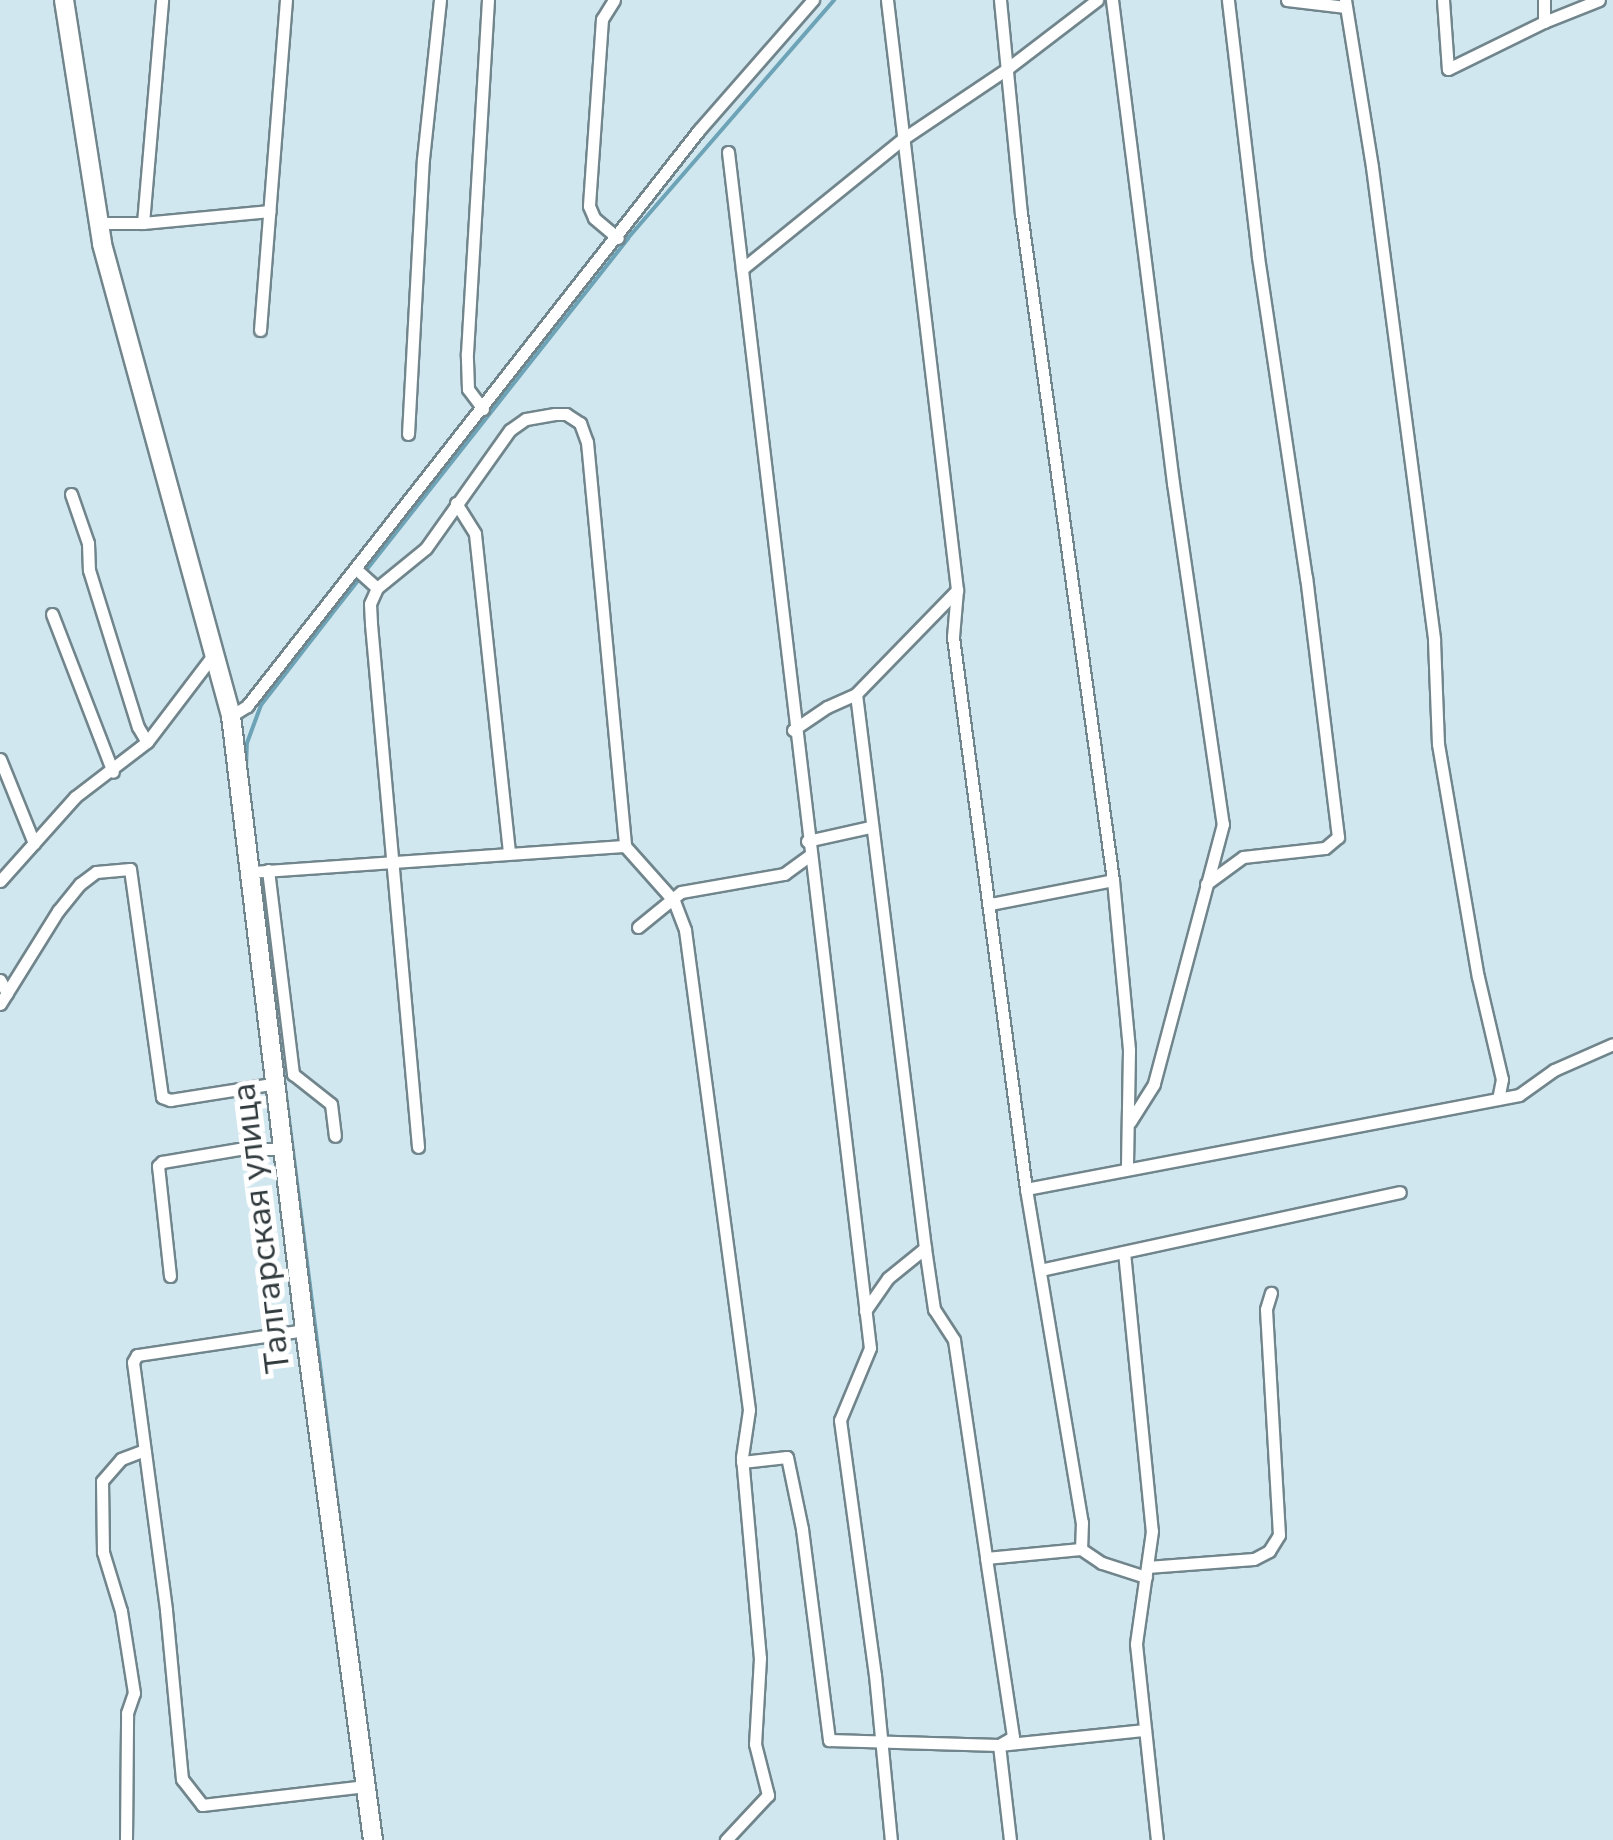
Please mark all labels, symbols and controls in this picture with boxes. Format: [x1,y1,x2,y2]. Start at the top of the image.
street label: Талгарская улица [222,1081,300,1375]

